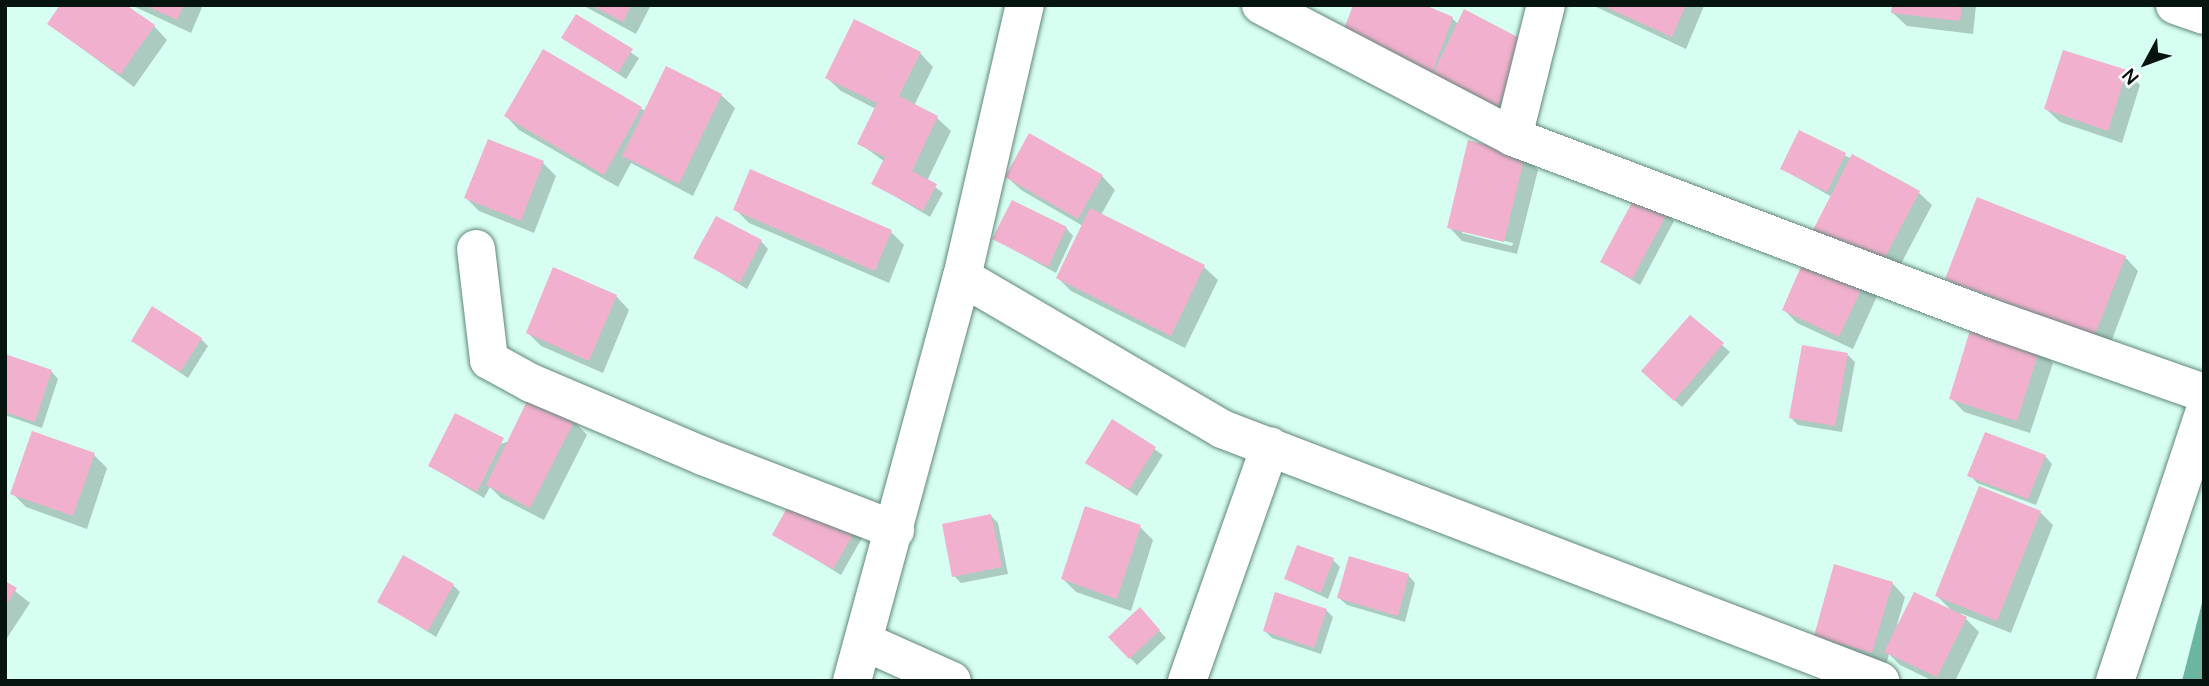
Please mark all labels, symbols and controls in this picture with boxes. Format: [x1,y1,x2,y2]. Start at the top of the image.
north arrow [2111,28,2181,98]
text: N [2116,63,2144,90]

